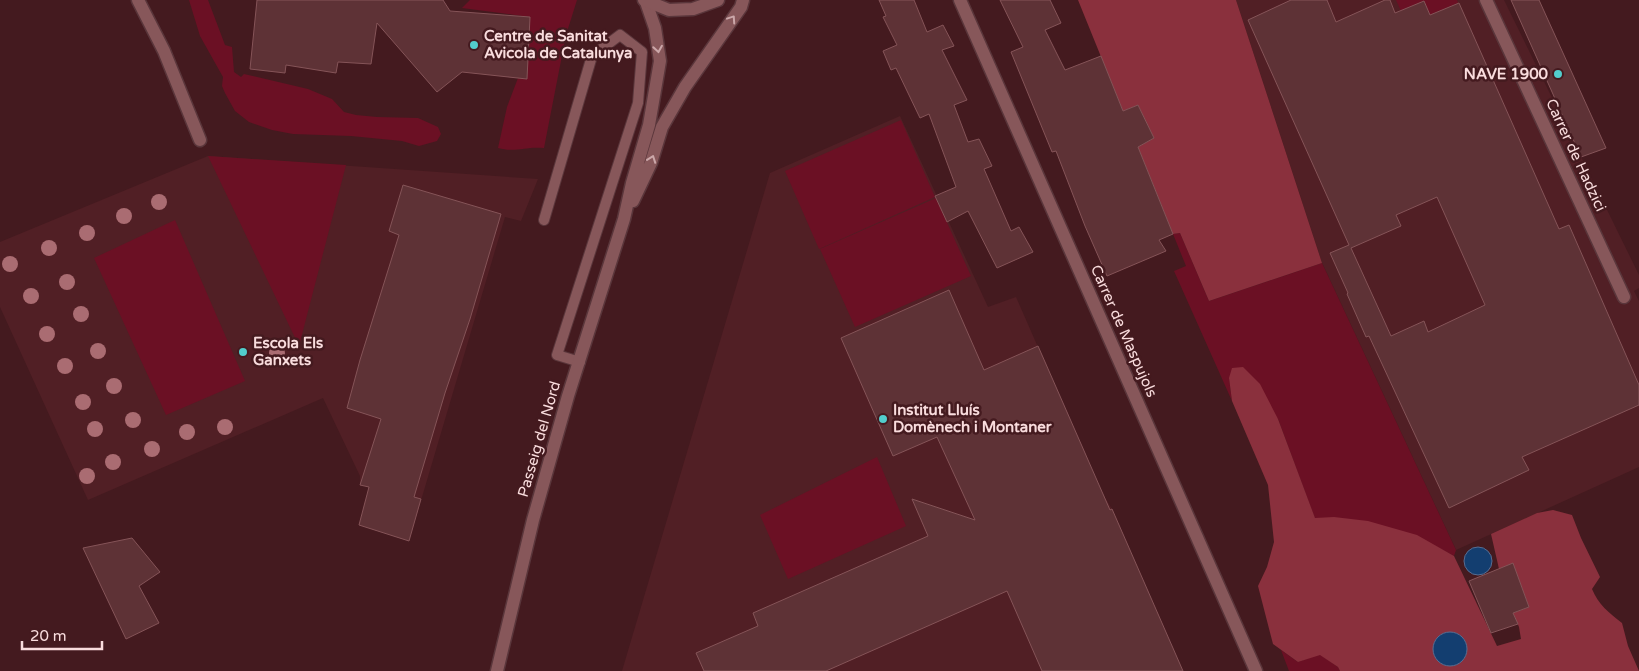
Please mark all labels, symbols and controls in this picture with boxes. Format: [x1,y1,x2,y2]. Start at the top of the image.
one-way arrow [726,15,735,25]
place label: Centre de Sanitat Avicola de Catalunya [484,27,632,63]
marker: Centre de Sanitat Avicola de Catalunya [468,39,480,51]
one-way arrow [653,45,663,53]
place label: NAVE 1900 [1464,65,1549,83]
marker: NAVE 1900 [1552,68,1564,80]
street label: Carrer de Hadzici [1542,96,1610,214]
one-way arrow [646,155,656,164]
street label: Carrer de Maspujols [1087,262,1161,400]
place label: Escola Els Ganxets [253,334,323,369]
marker: Escola Els Ganxets [237,346,249,358]
street label: Passeig del Nord [514,379,564,499]
place label: Institut Lluís Domènech i Montaner [893,401,1052,436]
marker: Institut Lluís Domènech i Montaner [877,413,889,425]
scale bar [22,618,102,650]
text: 20 m [30,627,67,645]

